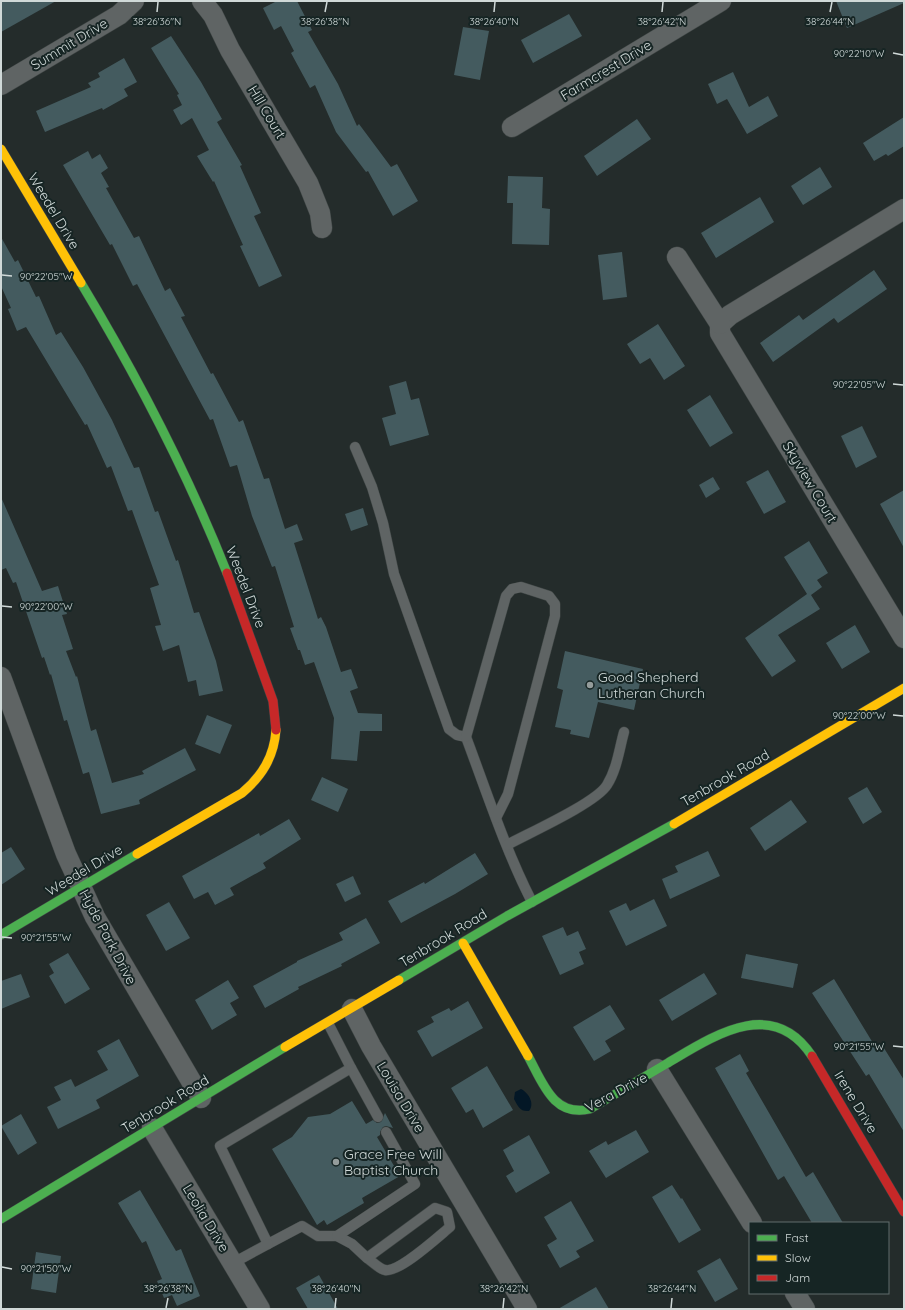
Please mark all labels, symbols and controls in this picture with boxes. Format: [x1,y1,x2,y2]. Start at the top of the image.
street label: Summit Drive [27,14,111,74]
text: 38°26'36"N [133,15,181,28]
text: 38°26'38"N [301,15,349,28]
text: 38°26'40"N [469,15,519,28]
text: 38°26'42"N [638,15,686,28]
text: 38°26'44"N [806,15,854,28]
street label: Farmcrest Drive [557,36,655,104]
text: 90°22'10"W [834,47,885,60]
street label: Hill Court [244,82,290,142]
street label: Weedel Drive [24,169,84,253]
text: 90°22'05"W [20,270,73,283]
text: 90°22'05"W [833,378,886,391]
street label: Skyview Court [779,438,841,526]
street label: Weedel Drive [222,543,270,631]
text: 90°22'00"W [19,600,73,613]
place label: Good Shepherd Lutheran Church [598,668,705,702]
marker: Good Shepherd Lutheran Church [585,680,595,690]
text: 90°22'00"W [832,709,886,722]
street label: Tenbrook Road [677,745,773,811]
street label: Weedel Drive [42,840,126,900]
street label: Hyde Park Drive [75,886,141,988]
street label: Tenbrook Road [396,905,490,971]
text: 90°21'55"W [21,931,72,944]
text: 90°21'55"W [834,1040,885,1053]
street label: Louisa Drive [373,1058,429,1136]
street label: Irene Drive [830,1067,882,1137]
street label: Vera Drive [582,1068,650,1116]
street label: Tenbrook Road [118,1071,212,1137]
place label: Grace Free Will Baptist Church [344,1145,442,1179]
marker: Grace Free Will Baptist Church [331,1157,341,1167]
street label: Leolia Drive [179,1181,233,1255]
legend [749,1222,889,1294]
text: Fast [785,1230,809,1245]
text: Slow [785,1250,811,1265]
text: 90°21'50"W [21,1262,72,1275]
text: Jam [785,1270,810,1285]
text: 38°26'38"N [144,1282,192,1295]
text: 38°26'40"N [311,1282,361,1295]
text: 38°26'42"N [480,1282,528,1295]
text: 38°26'44"N [648,1282,696,1295]

